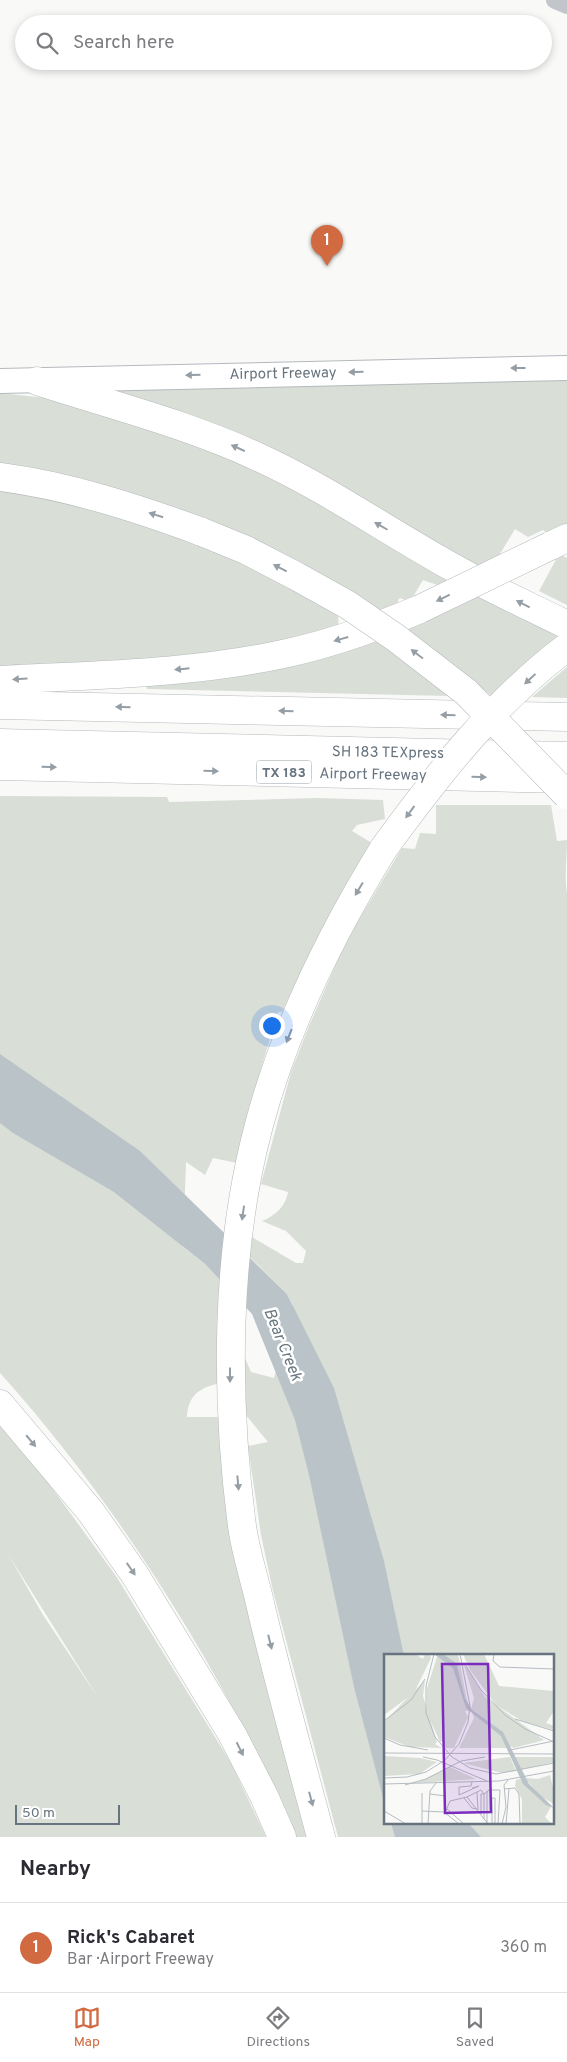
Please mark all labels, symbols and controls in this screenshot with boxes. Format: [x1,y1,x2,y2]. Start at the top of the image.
search box [15,15,552,70]
icon: search [33,29,61,57]
text: Search here [73,31,175,55]
pin: 1 [311,225,343,266]
street label: Airport Freeway [229,364,337,385]
one-way arrow [510,364,526,372]
one-way arrow [348,368,364,376]
one-way arrow [185,371,201,379]
one-way arrow [231,444,245,452]
one-way arrow [148,511,163,519]
one-way arrow [374,521,387,530]
one-way arrow [273,564,287,572]
one-way arrow [436,594,451,602]
one-way arrow [516,600,531,608]
one-way arrow [334,636,349,644]
one-way arrow [410,649,424,659]
one-way arrow [174,665,190,673]
one-way arrow [525,673,537,685]
one-way arrow [12,676,28,684]
one-way arrow [115,703,131,711]
one-way arrow [278,707,294,715]
one-way arrow [440,711,456,719]
street label: SH 183 TEXpress [332,743,444,764]
road number: TX 183 [256,760,312,784]
one-way arrow [41,763,57,771]
street label: Airport Freeway [319,765,427,786]
one-way arrow [203,767,219,775]
one-way arrow [471,773,487,781]
one-way arrow [405,805,415,819]
one-way arrow [354,883,363,896]
your location [259,1013,285,1039]
one-way arrow [285,1029,293,1044]
one-way arrow [238,1205,246,1221]
water label: Bear Creek [259,1306,306,1385]
one-way arrow [226,1367,234,1383]
one-way arrow [26,1434,37,1447]
one-way arrow [235,1475,243,1491]
one-way arrow [126,1562,136,1576]
one-way arrow [266,1634,274,1649]
inset map [384,1654,554,1824]
one-way arrow [236,1741,244,1756]
one-way arrow [307,1792,315,1807]
scale bar [15,1802,120,1825]
text: 50 m [22,1805,55,1822]
text: Nearby [20,1856,91,1883]
text: Rick's Cabaret [67,1926,195,1950]
text: 1 [33,1938,39,1958]
text: 360 m [500,1938,547,1958]
text: Bar · Airport Freeway [67,1950,214,1970]
tab: Map [73,2004,101,2051]
tab: Directions [246,2004,310,2051]
tab: Saved [456,2004,494,2051]

